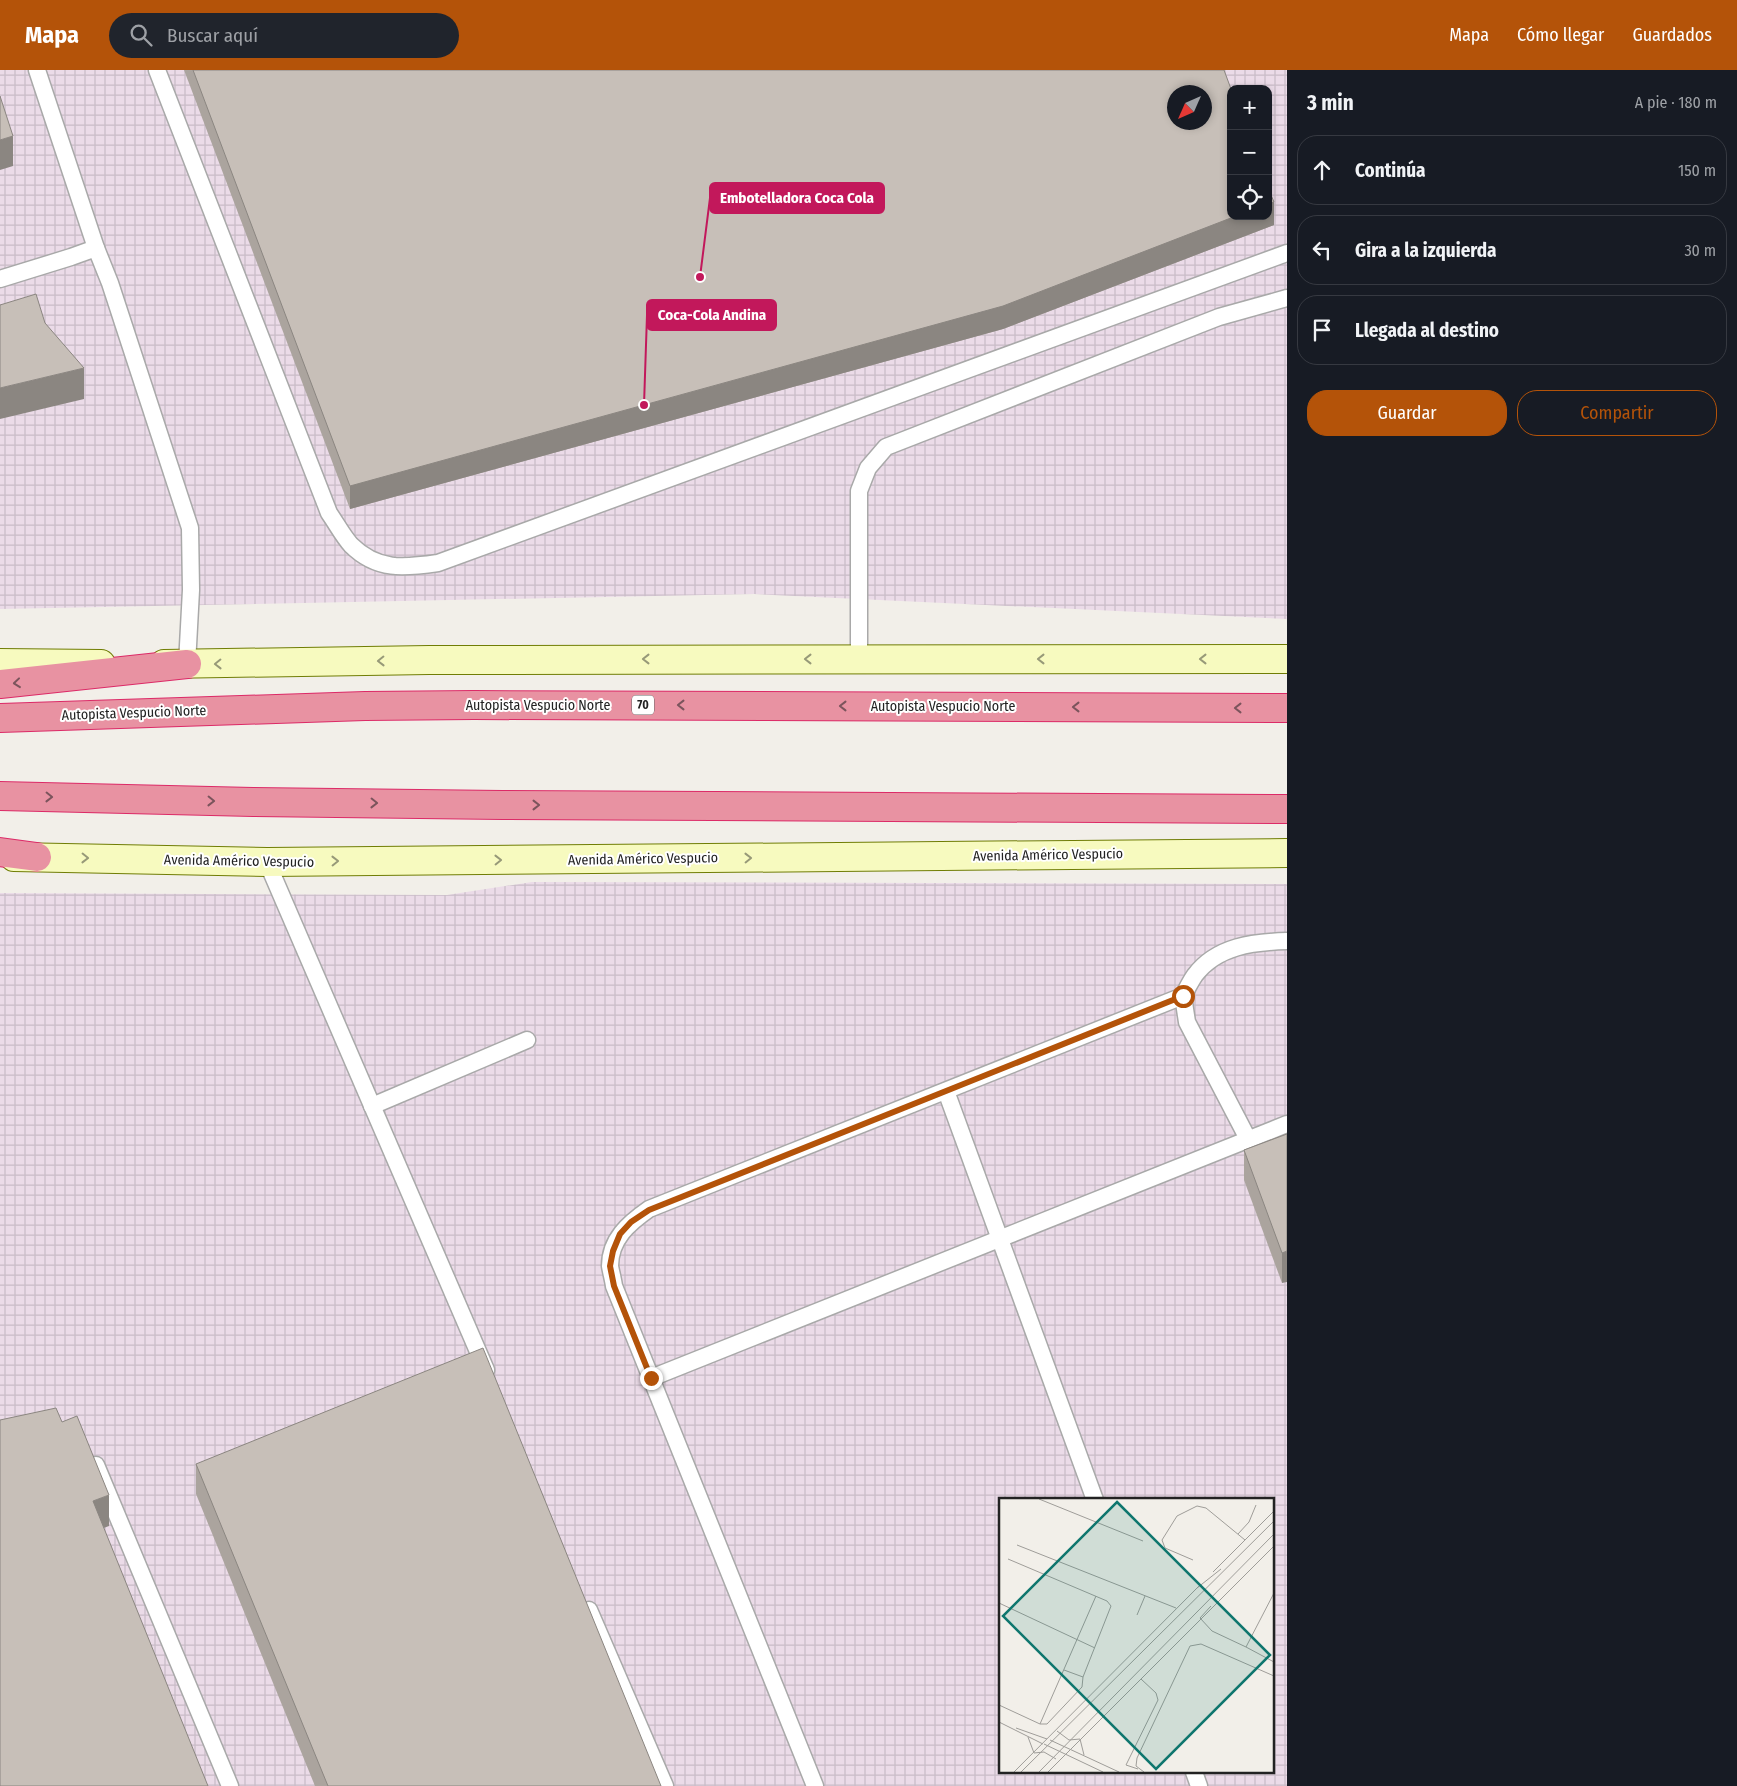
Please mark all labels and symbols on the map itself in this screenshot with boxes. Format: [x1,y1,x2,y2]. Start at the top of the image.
north arrow [1167,85,1212,130]
callout: Embotelladora Coca Cola [710,183,884,213]
text: Embotelladora Coca Cola [720,189,875,207]
callout: Coca-Cola Andina [647,300,776,330]
text: Coca-Cola Andina [658,306,767,324]
one-way arrow [642,654,650,664]
one-way arrow [804,654,812,664]
one-way arrow [1037,654,1044,664]
one-way arrow [1199,654,1207,664]
one-way arrow [376,655,384,666]
one-way arrow [214,658,222,669]
one-way arrow [13,677,21,688]
road number: 70 [632,696,654,714]
street label: Autopista Vespucio Norte [466,697,610,714]
street label: Autopista Vespucio Norte [871,698,1015,715]
one-way arrow [677,700,684,710]
one-way arrow [839,701,847,711]
street label: Autopista Vespucio Norte [61,702,207,724]
one-way arrow [1072,702,1080,712]
one-way arrow [1234,703,1242,713]
one-way arrow [45,792,53,802]
one-way arrow [208,796,215,806]
one-way arrow [370,798,378,809]
one-way arrow [532,800,540,810]
street label: Avenida Américo Vespucio [973,845,1123,865]
street label: Avenida Américo Vespucio [568,849,718,869]
street label: Avenida Américo Vespucio [164,851,314,871]
one-way arrow [82,853,90,863]
one-way arrow [744,853,752,863]
one-way arrow [494,855,502,865]
one-way arrow [332,856,340,867]
route start [1172,985,1195,1008]
route end [640,1367,663,1390]
inset map [999,1498,1274,1774]

